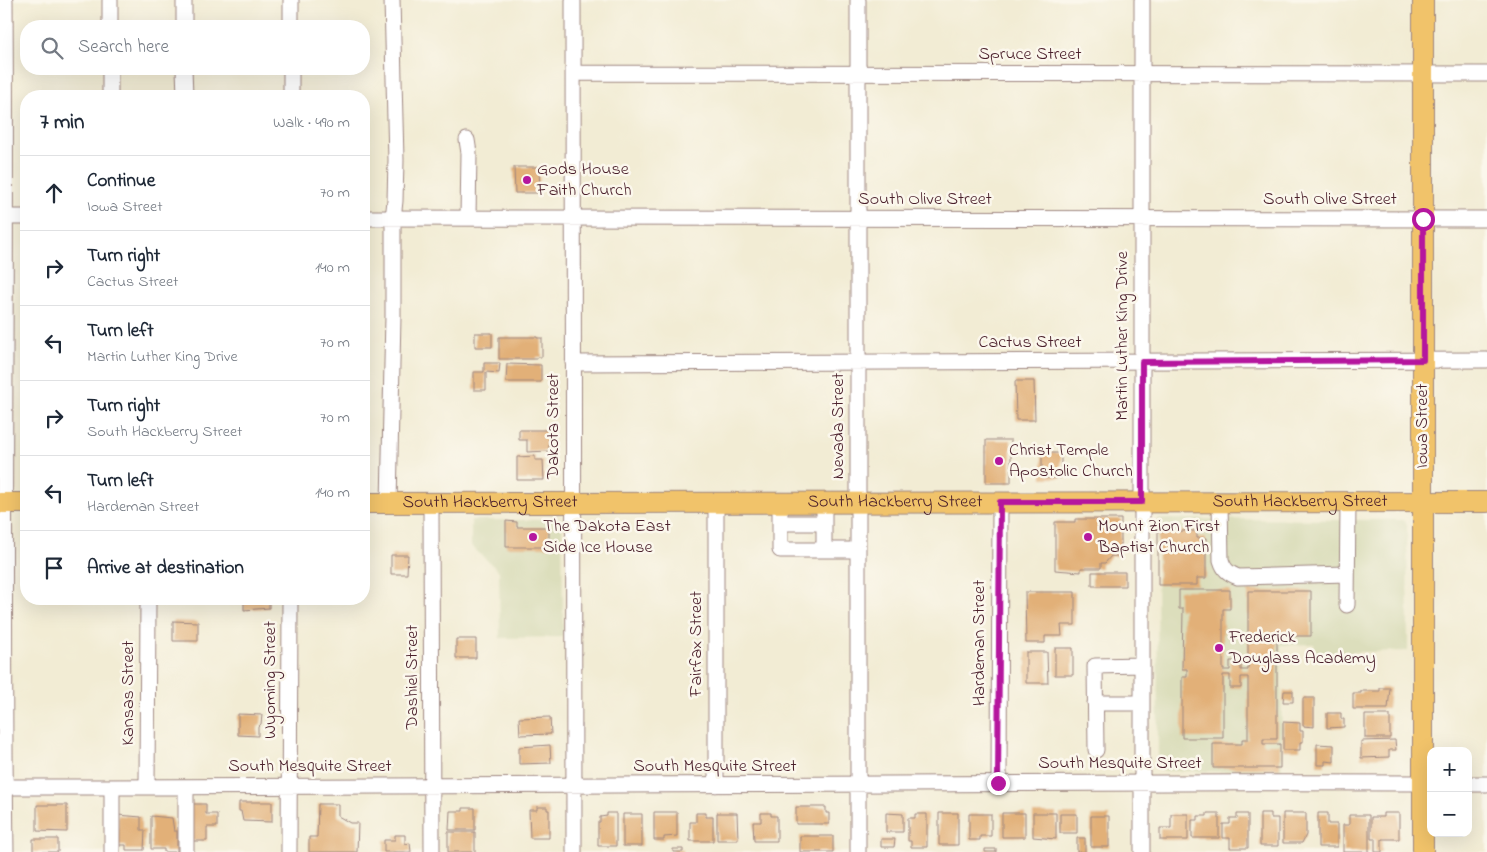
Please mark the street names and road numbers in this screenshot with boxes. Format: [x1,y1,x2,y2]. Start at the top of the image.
street label: Spruce Street [978,42,1082,68]
street label: South Olive Street [858,187,992,213]
street label: South Olive Street [1263,187,1397,213]
street label: Martin Luther King Drive [1110,250,1137,421]
street label: Cactus Street [979,330,1081,356]
street label: Dakota Street [541,373,567,480]
street label: Nevada Street [826,373,852,479]
street label: Iowa Street [1410,384,1436,468]
street label: South Hackberry Street [807,489,983,516]
street label: South Hackberry Street [1212,489,1388,515]
street label: South Hackberry Street [402,490,578,516]
street label: Hardeman Street [967,580,993,706]
street label: Fairfax Street [684,591,710,698]
street label: Wyoming Street [258,621,285,739]
street label: Dashiel Street [400,625,426,730]
street label: Kansas Street [116,640,142,746]
street label: South Mesquite Street [1038,751,1202,777]
street label: South Mesquite Street [228,754,392,780]
street label: South Mesquite Street [633,754,797,780]

